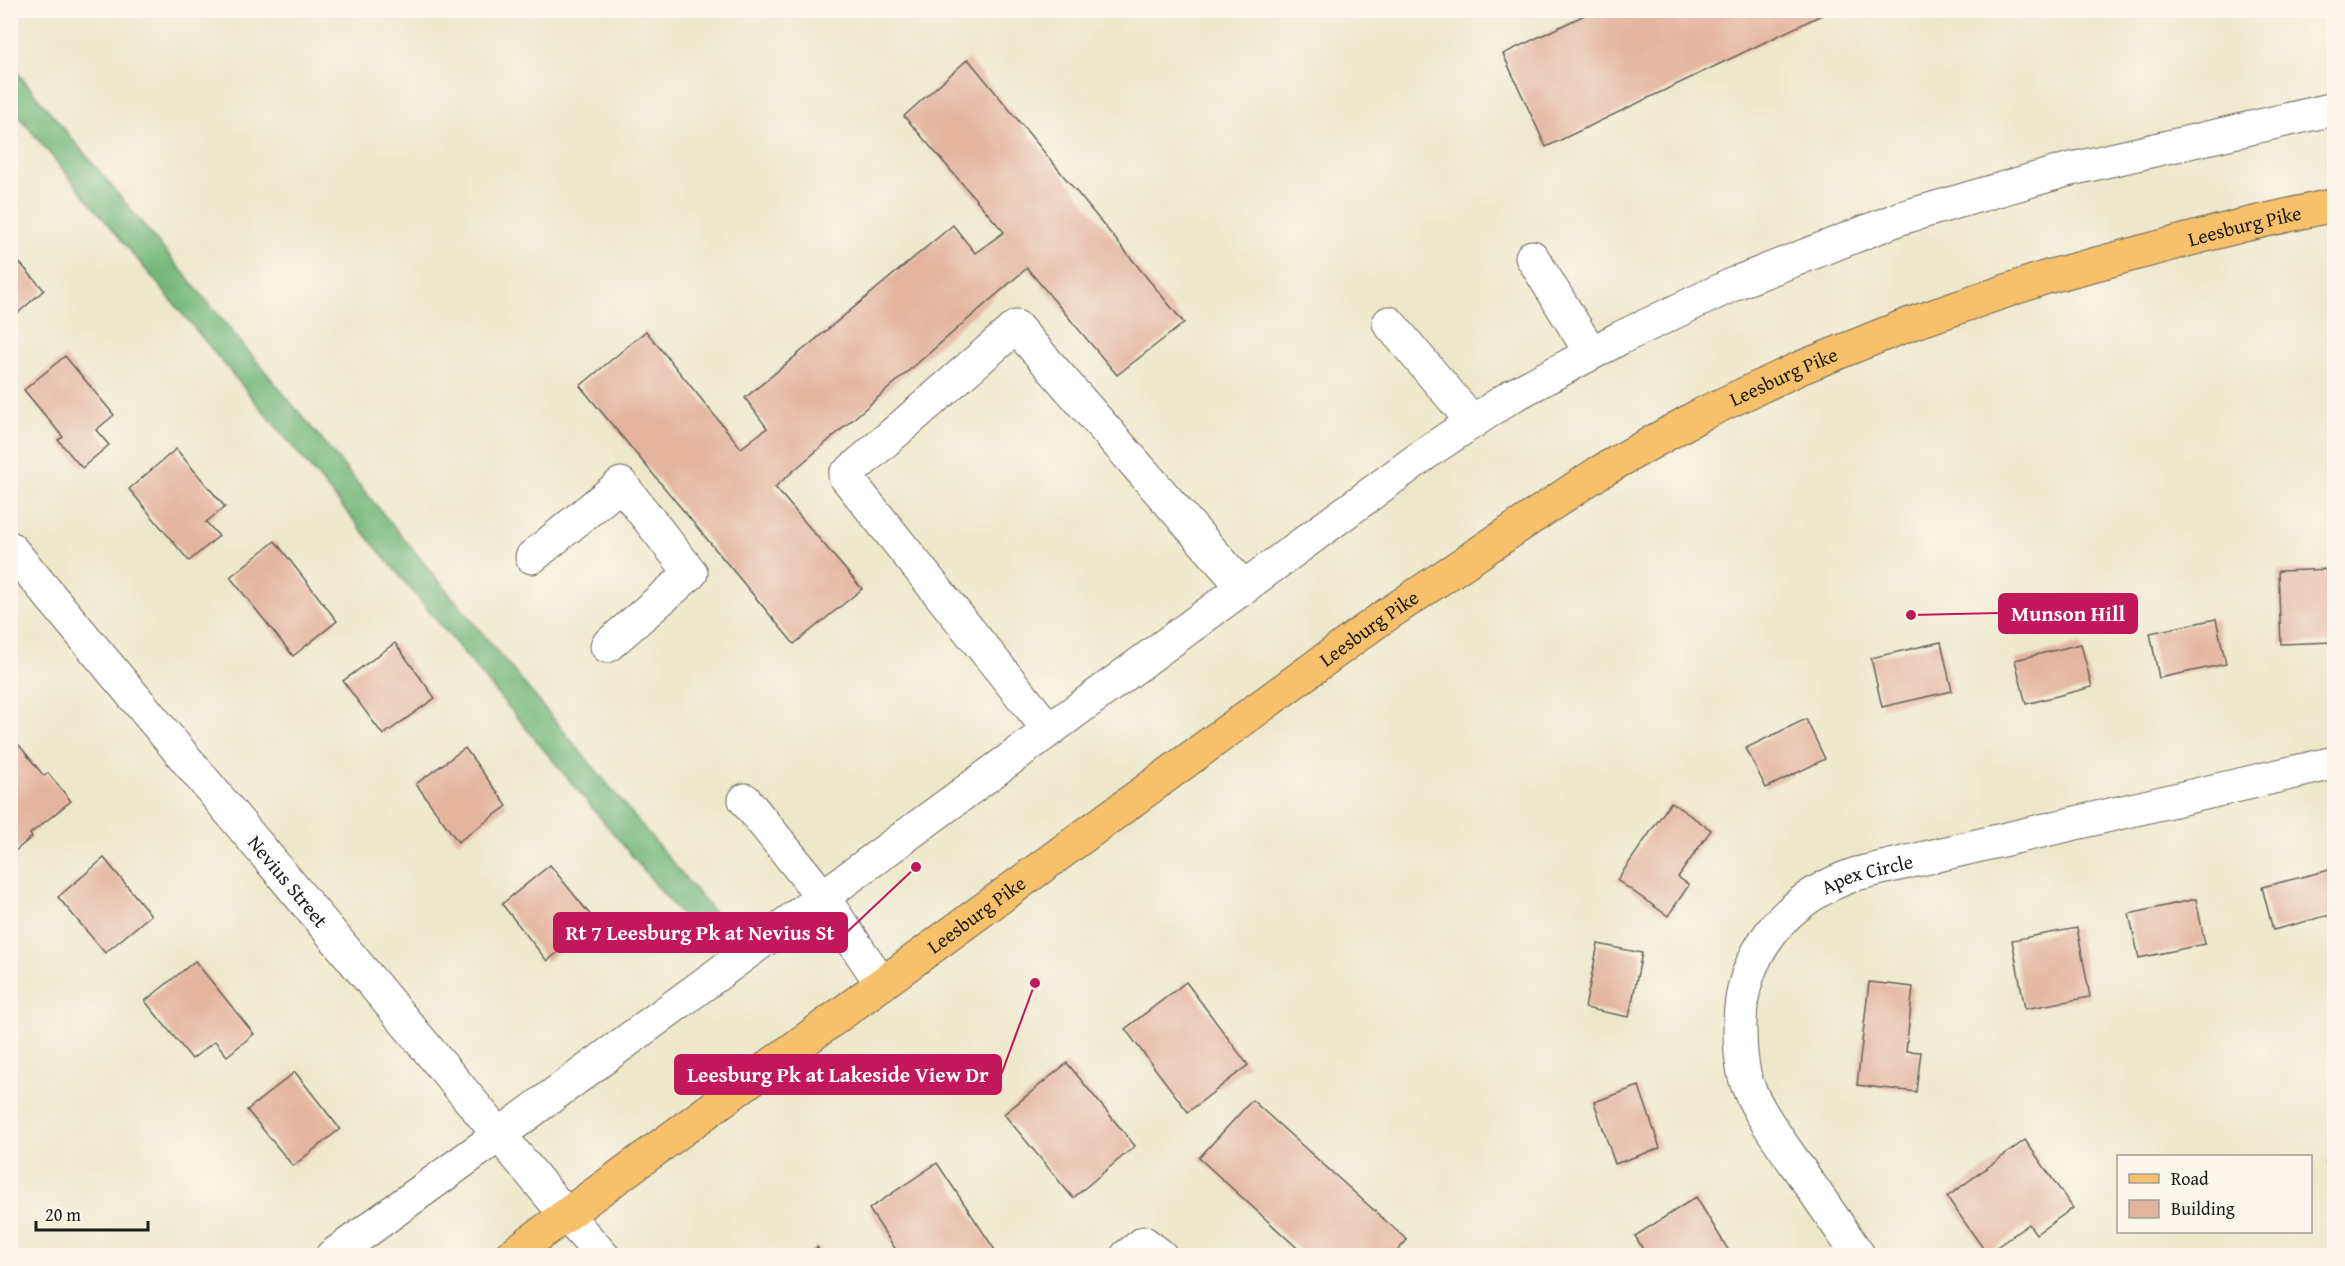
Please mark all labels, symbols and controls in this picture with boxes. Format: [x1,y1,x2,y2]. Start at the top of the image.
street label: Leesburg Pike [2185,198,2304,253]
street label: Leesburg Pike [1724,339,1842,413]
street label: Leesburg Pike [1313,582,1424,673]
callout: Munson Hill [1999,594,2137,633]
text: Munson Hill [2011,598,2125,629]
street label: Nevius Street [241,829,335,933]
street label: Apex Circle [1816,846,1916,901]
street label: Leesburg Pike [921,868,1031,960]
callout: Rt 7 Leesburg Pk at Nevius St [554,913,847,952]
text: Rt 7 Leesburg Pk at Nevius St [566,917,835,948]
callout: Leesburg Pk at Lakeside View Dr [675,1055,1001,1094]
text: Leesburg Pk at Lakeside View Dr [687,1059,989,1090]
legend [2117,1155,2312,1233]
text: Road [2171,1165,2209,1192]
scale bar [36,1194,148,1232]
text: Building [2171,1195,2235,1222]
text: 20 m [45,1201,81,1228]

